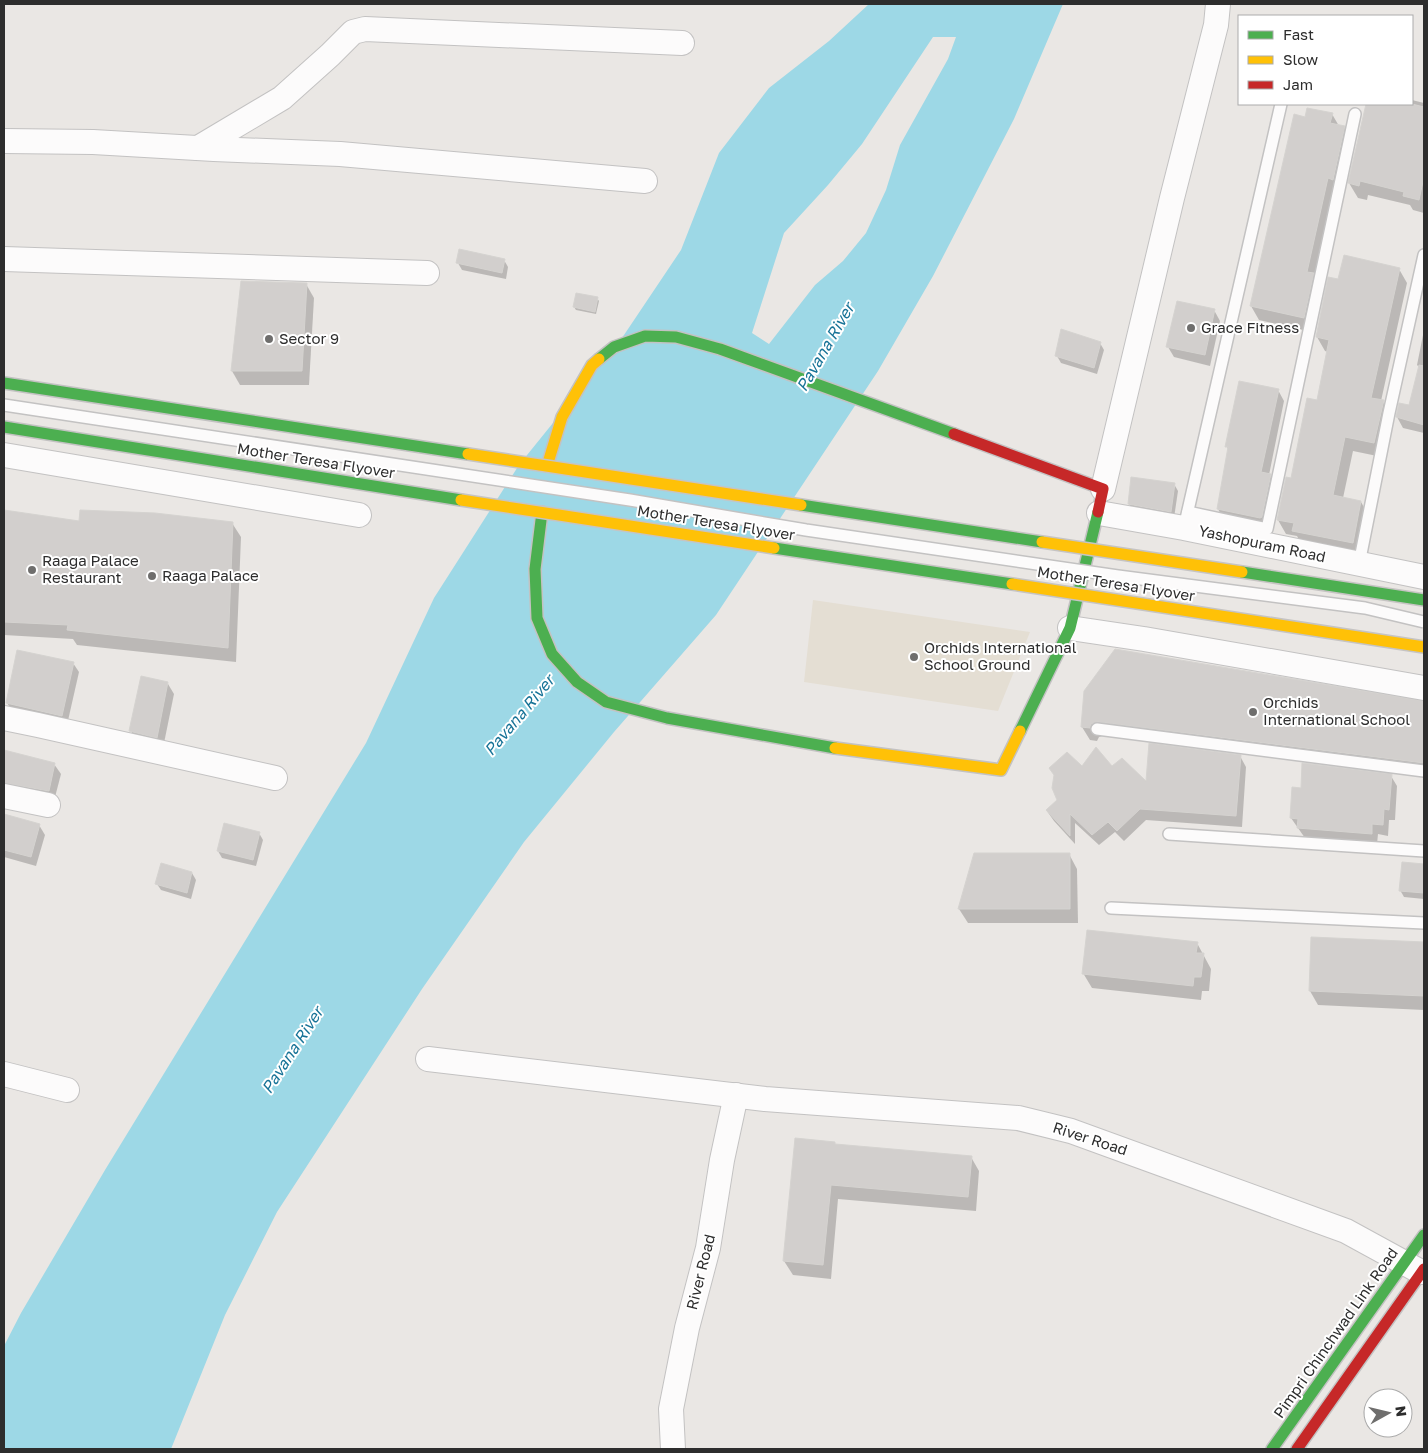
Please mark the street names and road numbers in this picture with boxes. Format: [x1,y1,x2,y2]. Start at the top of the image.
street label: Mother Teresa Flyover [236,439,396,481]
street label: Mother Teresa Flyover [636,501,796,543]
street label: Yashopuram Road [1197,521,1327,565]
street label: Mother Teresa Flyover [1036,562,1196,604]
street label: River Road [1051,1118,1130,1159]
street label: River Road [682,1232,718,1311]
street label: Pimpri Chinchwad Link Road [1269,1244,1401,1421]

